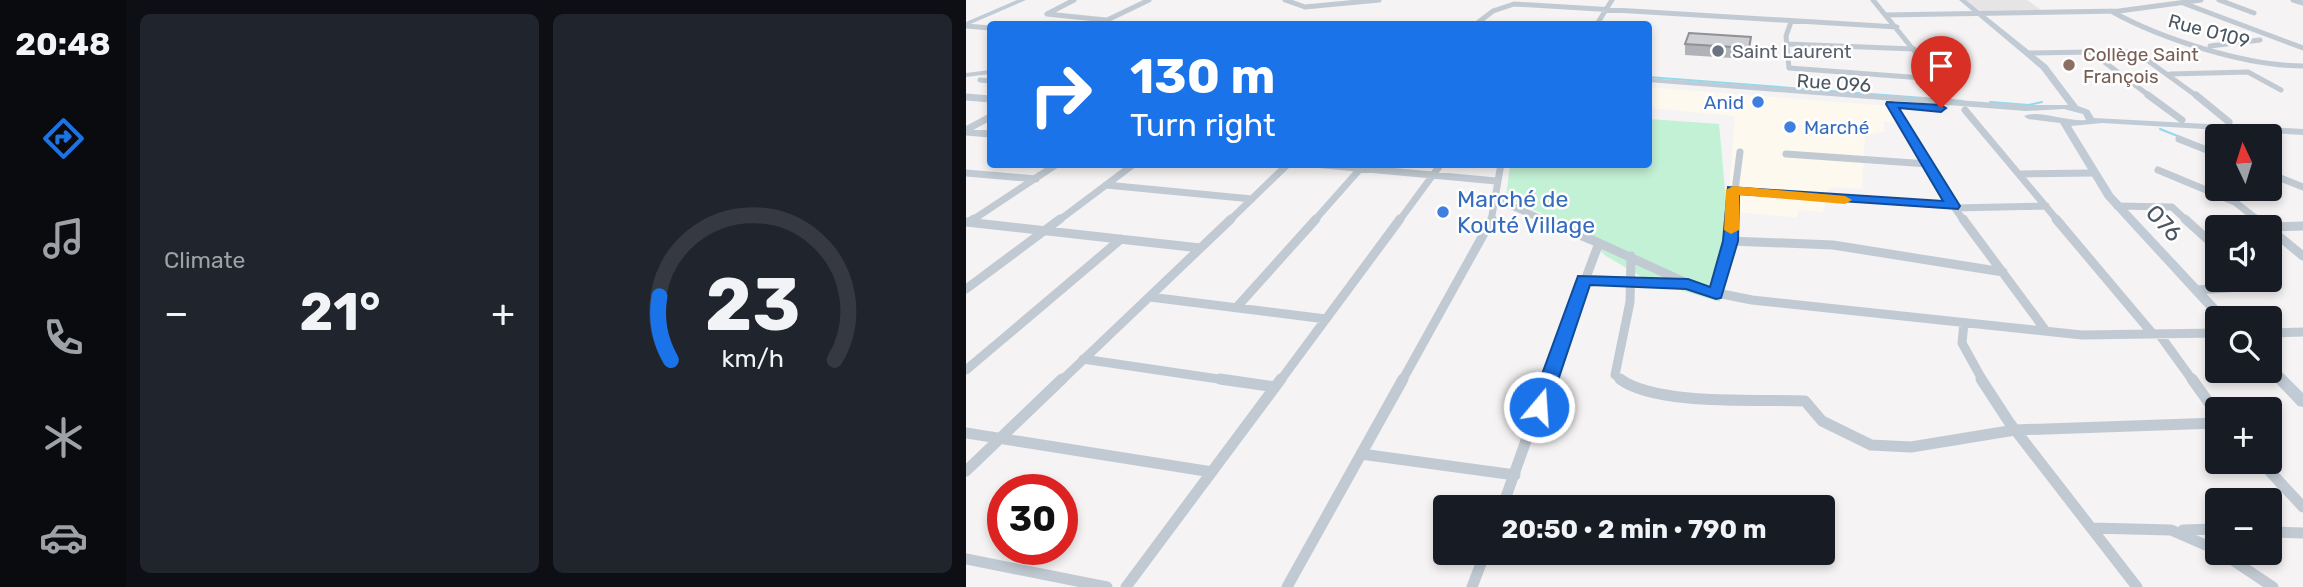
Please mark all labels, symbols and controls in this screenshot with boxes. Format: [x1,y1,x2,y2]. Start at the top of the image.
street label: Rue O109 [2166,9,2252,53]
text: 20:48 [15,25,111,63]
pin [1911,36,1971,108]
place label: Saint Laurent [1732,40,1852,63]
marker: Saint Laurent [1710,43,1726,59]
place label: Collège Saint François [2083,43,2199,88]
text: 130 m [1130,47,1275,105]
icon: arrive [1922,47,1960,85]
icon: right [1015,49,1106,140]
marker: Collège Saint François [2061,57,2077,73]
street label: Rue O96 [1796,69,1872,97]
place label: Anid [1704,91,1744,114]
marker: Anid [1750,94,1766,110]
text: Turn right [1130,106,1275,144]
icon: directions [39,114,88,163]
place label: Marché [1804,116,1869,139]
marker: Marché [1782,119,1798,135]
north arrow [2205,124,2282,201]
map controls [2205,124,2282,565]
place label: Marché de Kouté Village [1457,185,1595,239]
street label: O76 [2140,199,2188,247]
marker: Marché de Kouté Village [1435,204,1451,220]
icon: music [39,214,88,263]
button: sound [2205,215,2282,292]
text: Climate [164,246,245,274]
text: 23 [705,262,800,348]
text: 21° [300,281,381,343]
text: − [164,290,189,336]
text: + [491,290,515,336]
button: search [2205,306,2282,383]
icon: phone [39,313,88,362]
text: km/h [721,343,784,372]
position arrow [1502,370,1576,444]
button: + [2205,397,2282,474]
icon: climate [39,413,88,462]
speed limit sign: 30 [987,474,1078,565]
button: − [2205,488,2282,565]
icon: car [39,513,88,562]
text: 20:50 · 2 min · 790 m [1502,514,1766,545]

